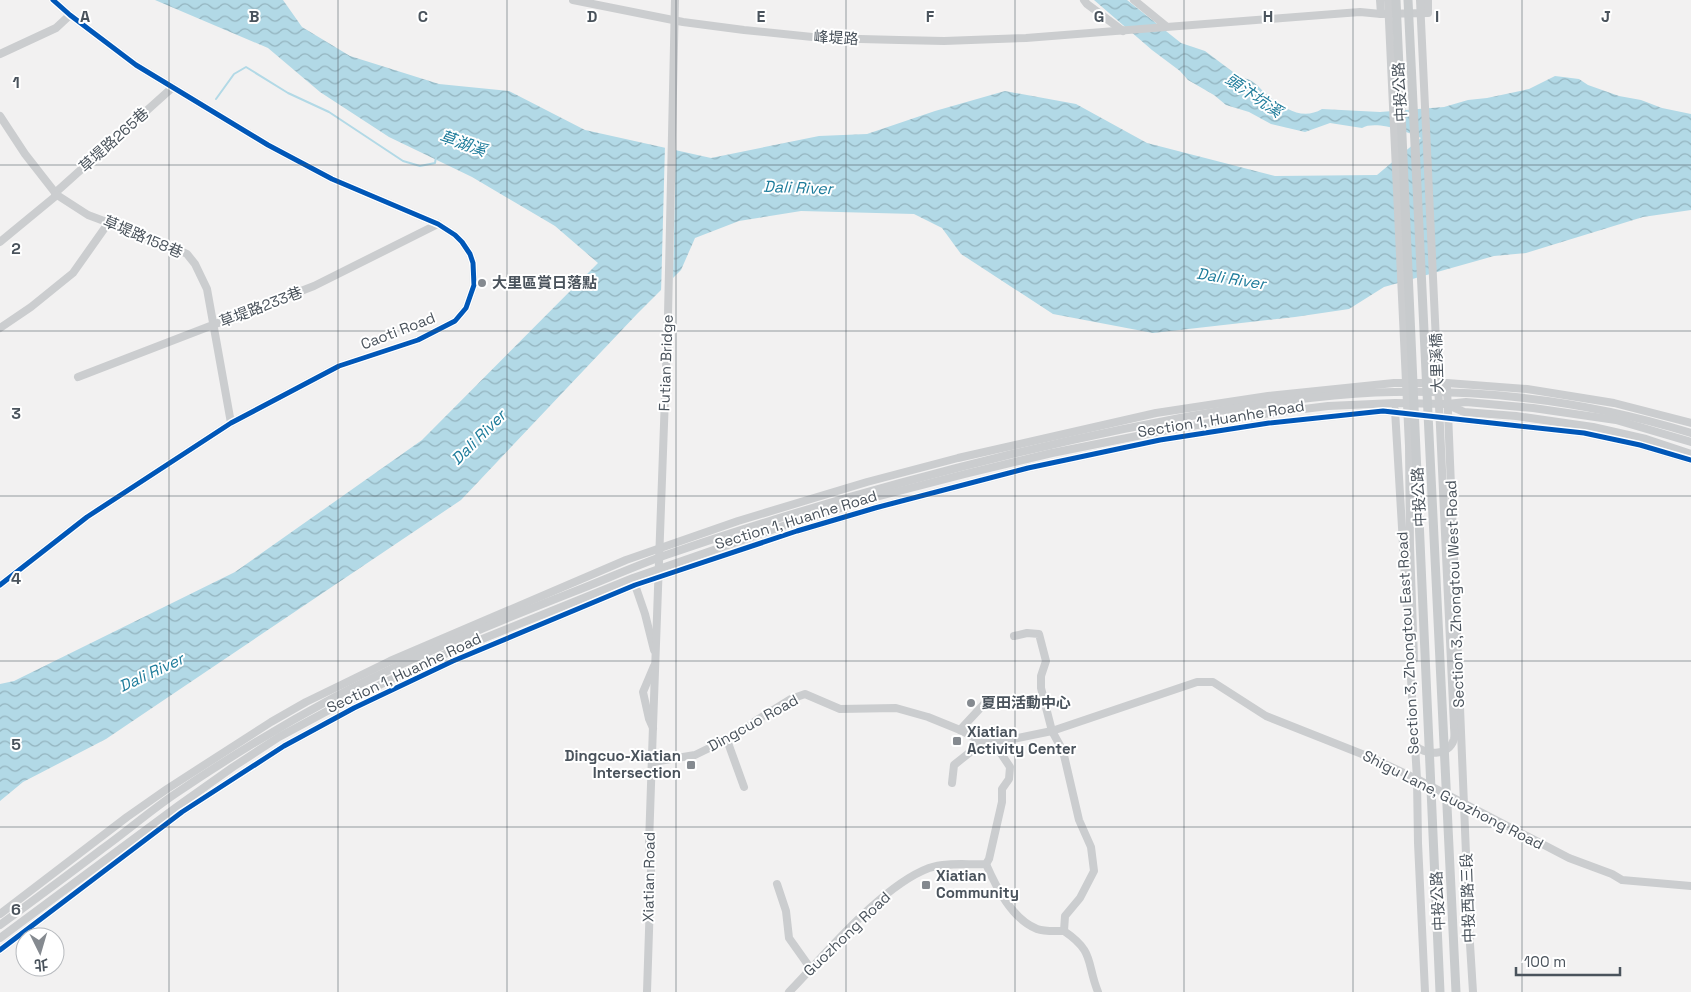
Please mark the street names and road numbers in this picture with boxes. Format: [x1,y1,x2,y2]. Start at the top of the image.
street label: 峰堤路 [813,27,859,48]
street label: 中投公路 [1388,62,1411,122]
street label: 草堤路265巷 [75,103,152,176]
street label: 草堤路158巷 [101,211,186,262]
street label: 草堤路233巷 [217,282,305,331]
street label: Caoti Road [358,308,438,353]
street label: Futian Bridge [654,314,677,412]
street label: 大里溪橋 [1426,333,1447,393]
street label: Section 1, Huanhe Road [1136,396,1306,441]
street label: 中投公路 [1407,467,1430,527]
street label: Section 3, Zhongtou West Road [1441,480,1468,708]
street label: Section 1, Huanhe Road [712,486,879,553]
street label: Section 3, Zhongtou East Road [1392,531,1423,755]
street label: Section 1, Huanhe Road [323,628,484,717]
street label: Dingcuo Road [704,690,801,755]
street label: Shigu Lane, Guozhong Road [1360,746,1547,854]
street label: Xiatian Road [638,832,659,922]
street label: 中投西路三段 [1456,853,1479,943]
street label: 中投公路 [1426,871,1449,931]
street label: Guozhong Road [799,887,894,980]

